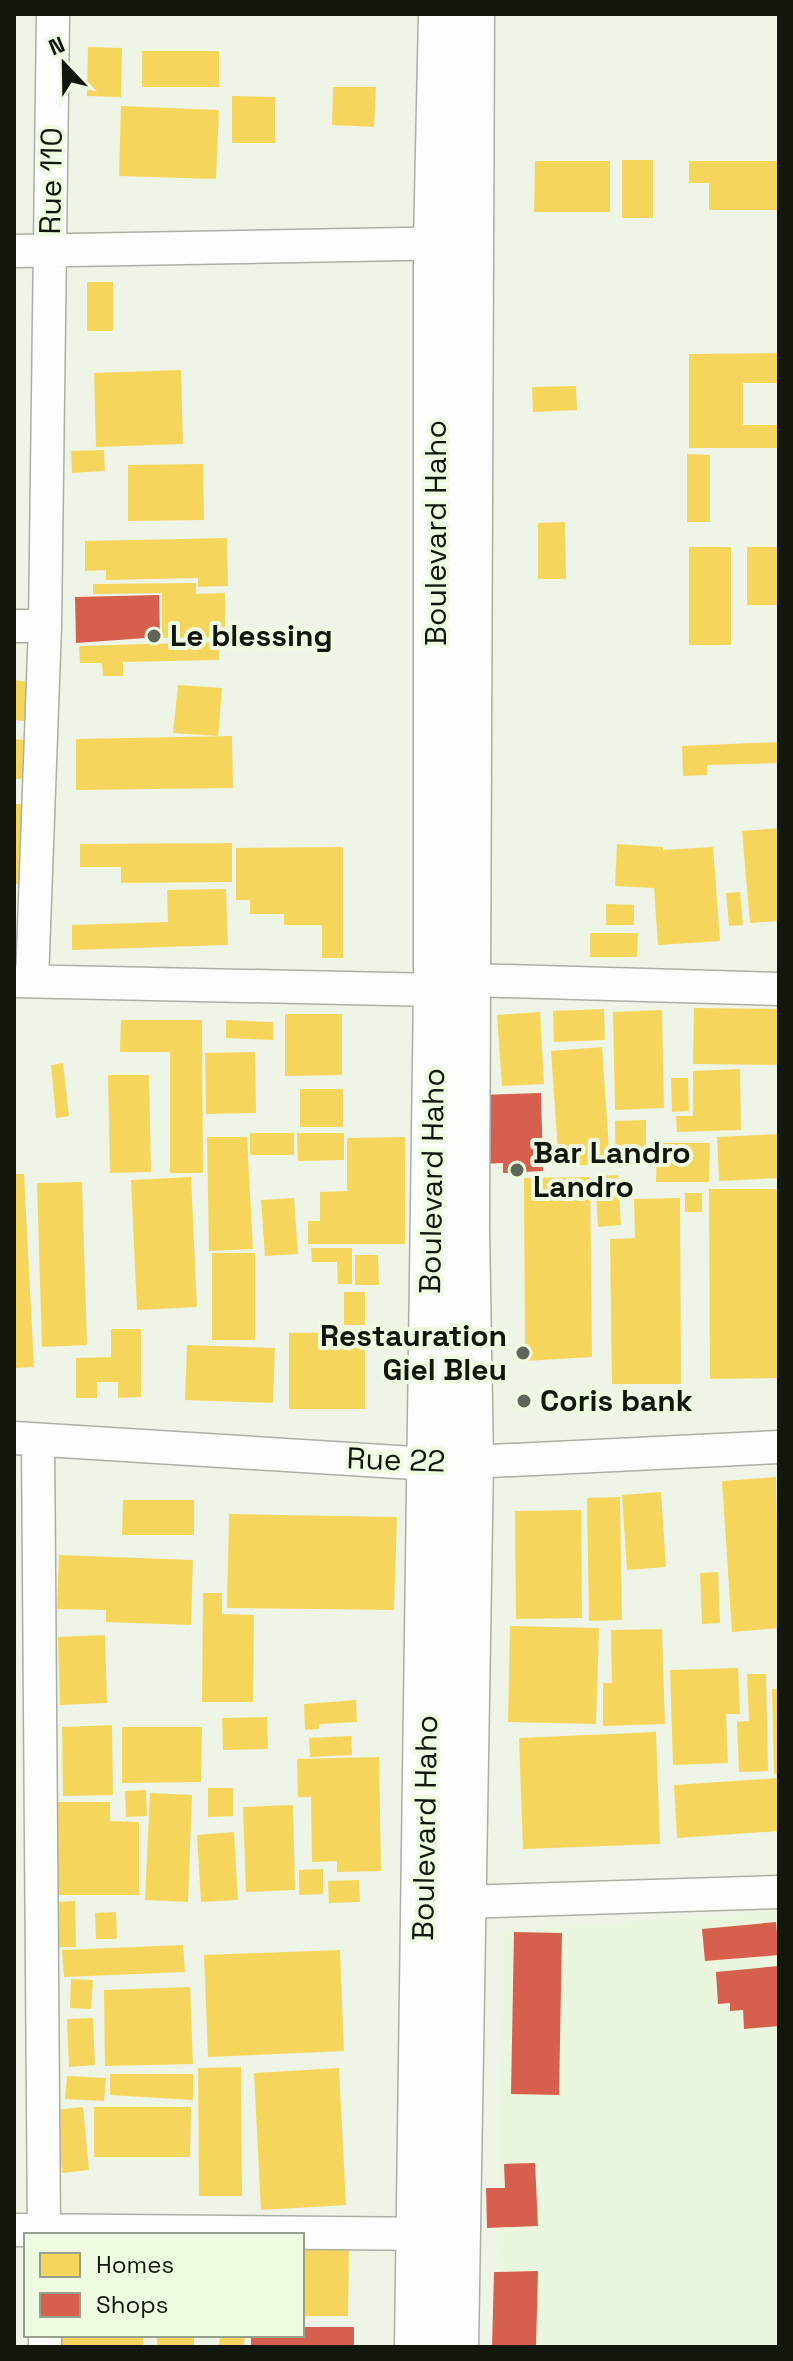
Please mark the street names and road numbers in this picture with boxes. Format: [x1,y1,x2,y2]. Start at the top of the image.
street label: Rue 110 [30,127,71,235]
street label: Boulevard Haho [416,420,455,646]
street label: Boulevard Haho [410,1068,453,1294]
street label: Rue 22 [346,1438,446,1481]
street label: Boulevard Haho [403,1715,446,1941]

